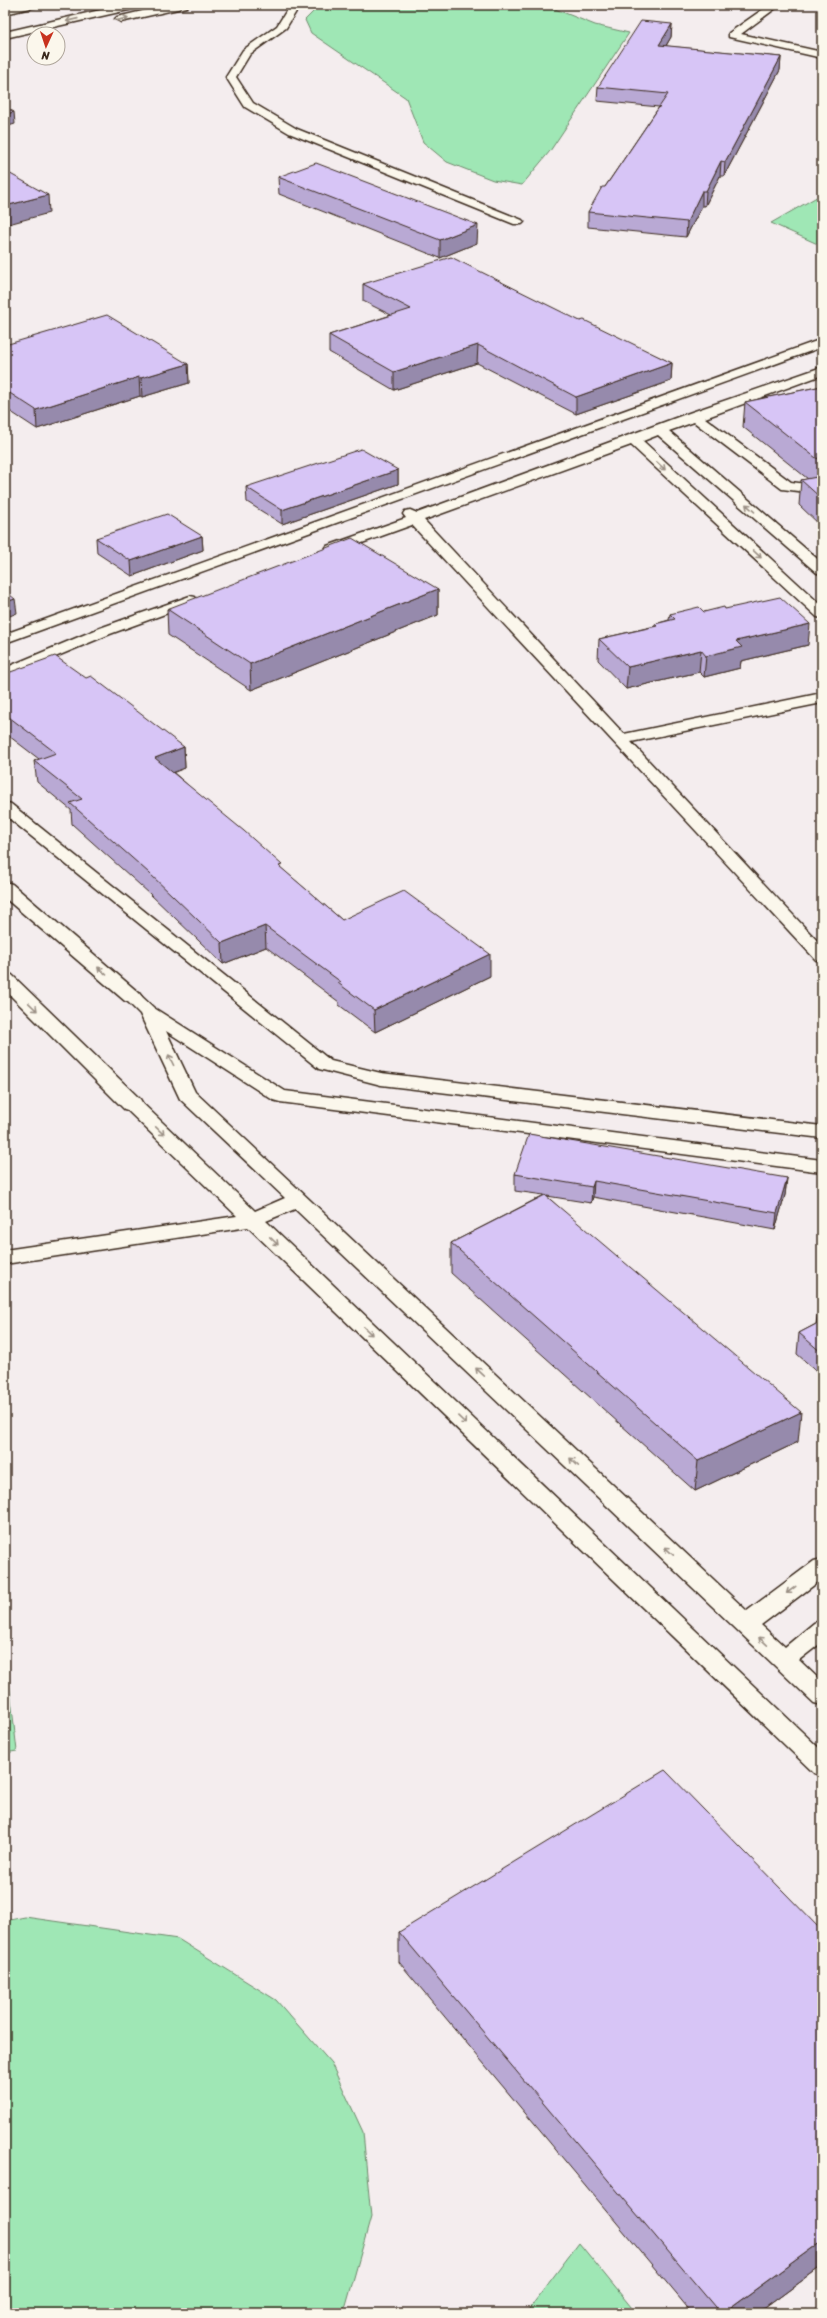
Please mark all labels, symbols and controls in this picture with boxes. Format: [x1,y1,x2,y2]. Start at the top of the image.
one-way arrow [116,14,129,22]
one-way arrow [66,17,79,24]
north arrow [26,26,66,66]
text: N [41,46,51,65]
one-way arrow [656,461,666,470]
one-way arrow [745,503,755,512]
one-way arrow [752,549,762,558]
one-way arrow [97,967,107,976]
one-way arrow [28,1002,38,1012]
one-way arrow [167,1054,174,1066]
one-way arrow [155,1126,165,1136]
one-way arrow [269,1236,279,1245]
one-way arrow [363,1326,373,1335]
one-way arrow [475,1368,485,1377]
one-way arrow [457,1416,467,1425]
one-way arrow [570,1458,580,1467]
one-way arrow [664,1546,674,1556]
one-way arrow [785,1586,796,1595]
one-way arrow [758,1636,768,1645]

